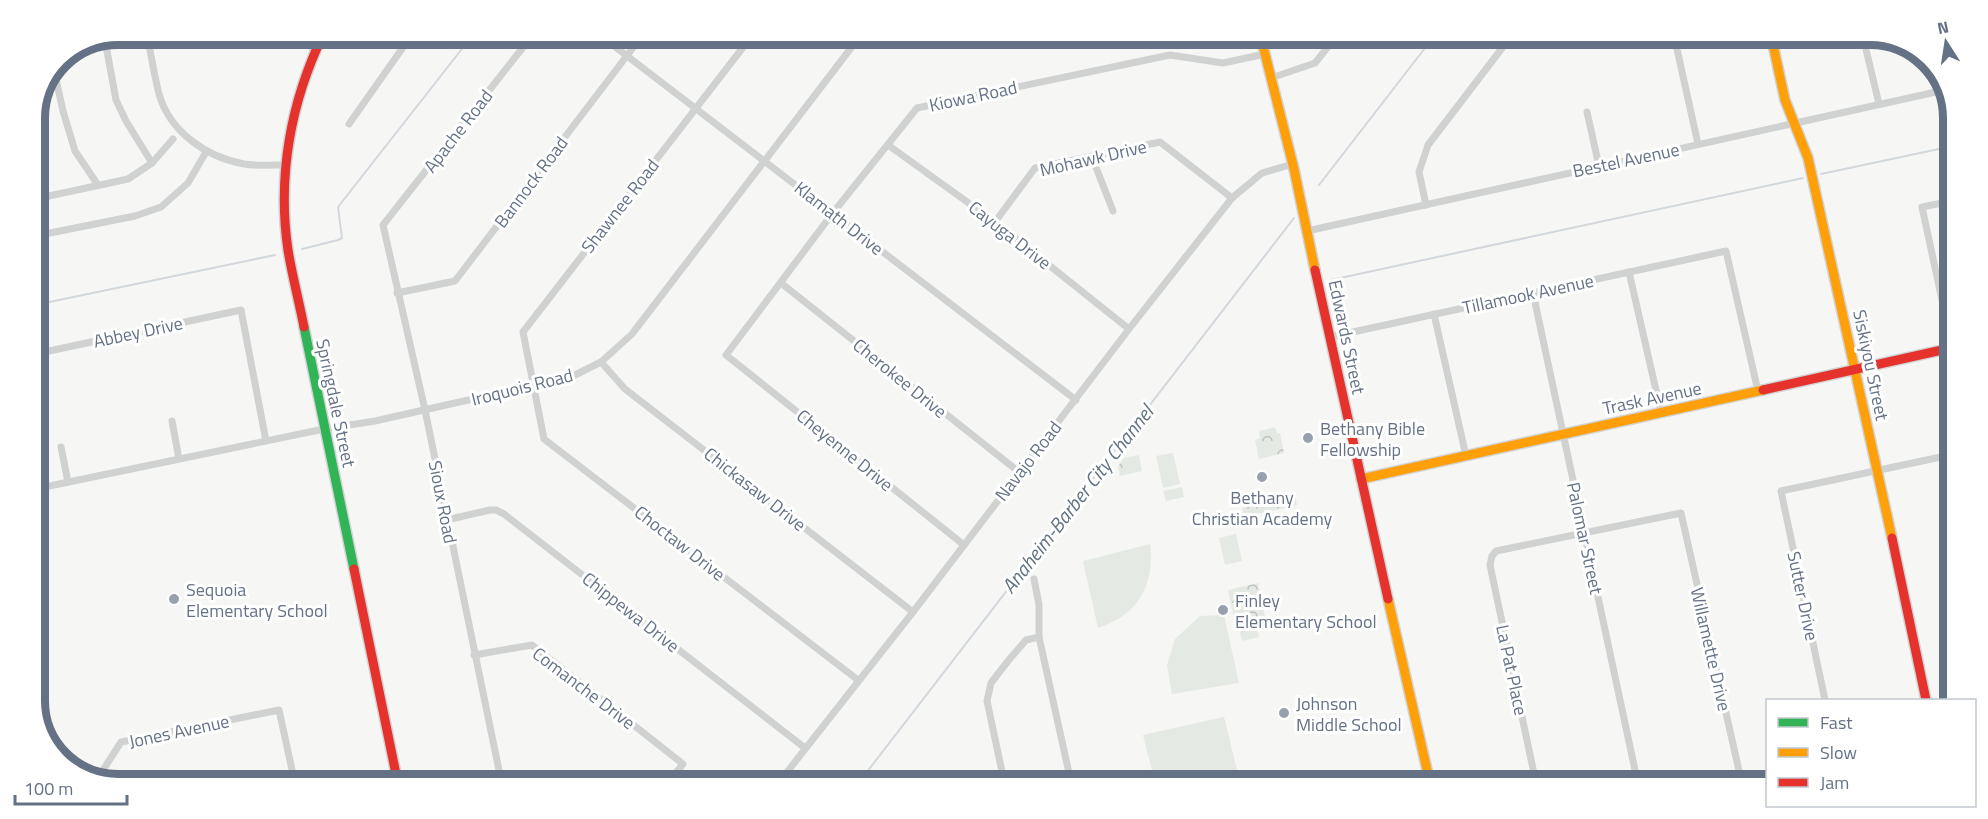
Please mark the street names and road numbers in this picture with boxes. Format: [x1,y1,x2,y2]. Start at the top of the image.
street label: Kiowa Road [927,74,1019,118]
street label: Apache Road [417,84,499,178]
street label: Bannock Road [488,131,574,233]
street label: Mohawk Drive [1037,133,1149,183]
street label: Bestel Avenue [1570,136,1682,184]
street label: Shawnee Road [575,153,665,259]
street label: Klamath Drive [789,174,889,262]
street label: Cayuga Drive [963,194,1057,276]
street label: Tillamook Avenue [1460,267,1596,321]
street label: Edwards Street [1322,277,1372,397]
street label: Siskiyou Street [1846,307,1896,424]
street label: Abbey Drive [91,309,185,355]
street label: Cherokee Drive [847,332,953,424]
street label: Springdale Street [309,336,363,470]
street label: Iroquois Road [468,361,576,413]
street label: Trask Avenue [1600,374,1704,422]
street label: Cheyenne Drive [791,402,899,498]
street label: Navajo Road [988,415,1068,507]
street label: Chickasaw Drive [698,440,812,538]
street label: Sioux Road [422,458,464,546]
street label: Palomar Street [1560,479,1610,597]
street label: Choctaw Drive [629,499,731,587]
street label: Sutter Drive [1780,549,1826,643]
street label: Chippewa Drive [576,565,686,659]
street label: Willamette Drive [1684,584,1738,714]
street label: La Pat Place [1489,622,1535,718]
street label: Comanche Drive [527,640,641,736]
street label: Jones Avenue [126,707,232,755]

